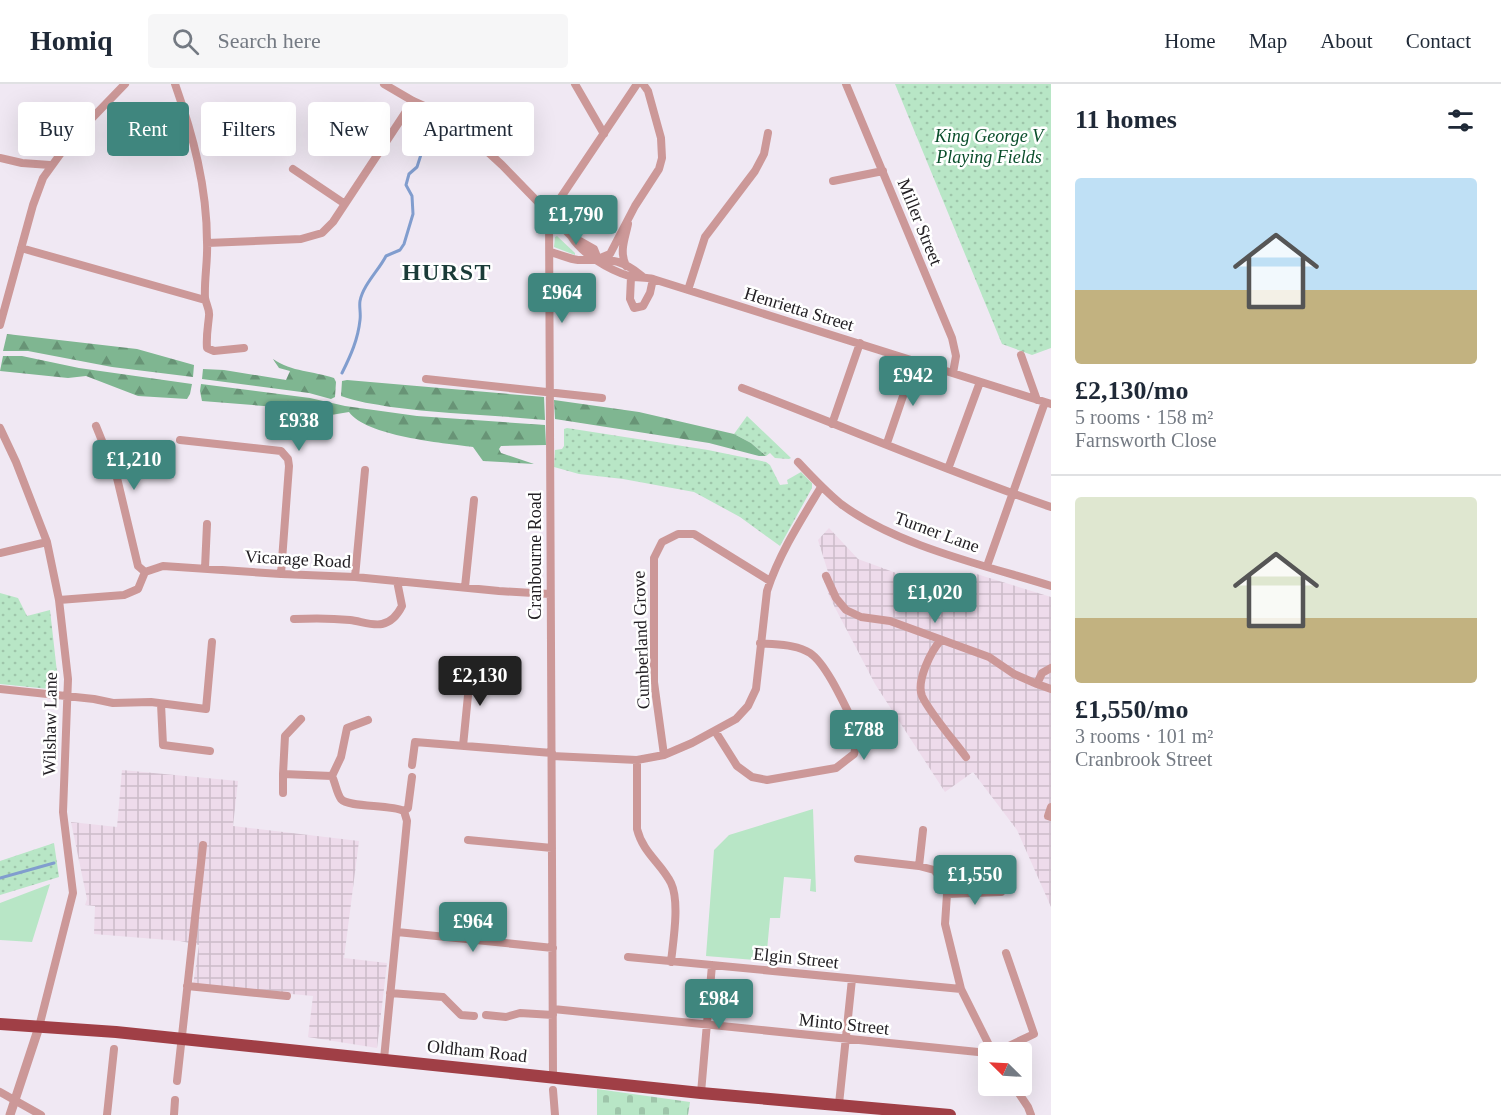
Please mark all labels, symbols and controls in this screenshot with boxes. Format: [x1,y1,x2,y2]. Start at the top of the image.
search box [148,14,568,68]
text: Homiq [30,25,112,56]
icon: search [169,25,202,58]
text: Search here [217,28,321,53]
text: Home [1164,29,1216,53]
text: Map [1249,29,1287,53]
text: About [1320,29,1373,53]
text: Contact [1406,29,1471,53]
chip: Buy [18,102,95,156]
chip: Rent [107,102,189,156]
chip: Filters [201,102,296,156]
chip: New [308,102,390,156]
chip: Apartment [402,102,534,156]
icon: filters [1444,104,1477,137]
text: 11 homes [1075,105,1177,134]
park label: King George V Playing Fields [934,126,1045,167]
street label: Miller Street [894,176,946,268]
pin: £1,790 [527,195,625,246]
text: £1,790 [549,203,604,225]
icon: home [1222,217,1330,325]
district label: HURST [402,259,492,285]
pin: £964 [526,273,598,324]
text: £964 [542,281,582,303]
street label: Henrietta Street [742,283,856,335]
pin: £942 [877,356,949,407]
text: £942 [893,364,933,386]
text: £2,130/mo [1075,376,1188,405]
pin: £938 [263,401,335,452]
text: 5 rooms · 158 m² [1075,406,1213,428]
text: £938 [279,409,319,431]
text: Farnsworth Close [1075,429,1217,451]
pin: £1,210 [85,440,183,491]
text: £1,210 [107,448,162,470]
street label: Cranbourne Road [525,492,545,620]
street label: Turner Lane [892,507,982,557]
icon: home [1222,536,1330,644]
street label: Vicarage Road [244,546,352,572]
street label: Cumberland Grove [629,570,653,710]
pin: £1,020 [886,573,984,624]
text: £1,020 [908,581,963,603]
pin: £2,130 [431,656,529,707]
text: £2,130 [453,664,508,686]
street label: Wilshaw Lane [39,672,61,776]
text: £1,550/mo [1075,695,1188,724]
pin: £788 [828,710,900,761]
text: £788 [844,718,884,740]
text: 3 rooms · 101 m² [1075,725,1213,747]
text: Cranbrook Street [1075,748,1212,770]
pin: £1,550 [926,855,1024,906]
text: £1,550 [948,863,1003,885]
pin: £964 [437,902,509,953]
text: £964 [453,910,493,932]
street label: Elgin Street [752,944,840,972]
pin: £984 [683,979,755,1030]
text: £984 [699,987,739,1009]
street label: Minto Street [798,1009,890,1039]
street label: Oldham Road [426,1036,528,1066]
north arrow [978,1042,1032,1096]
map controls [978,1042,1032,1096]

